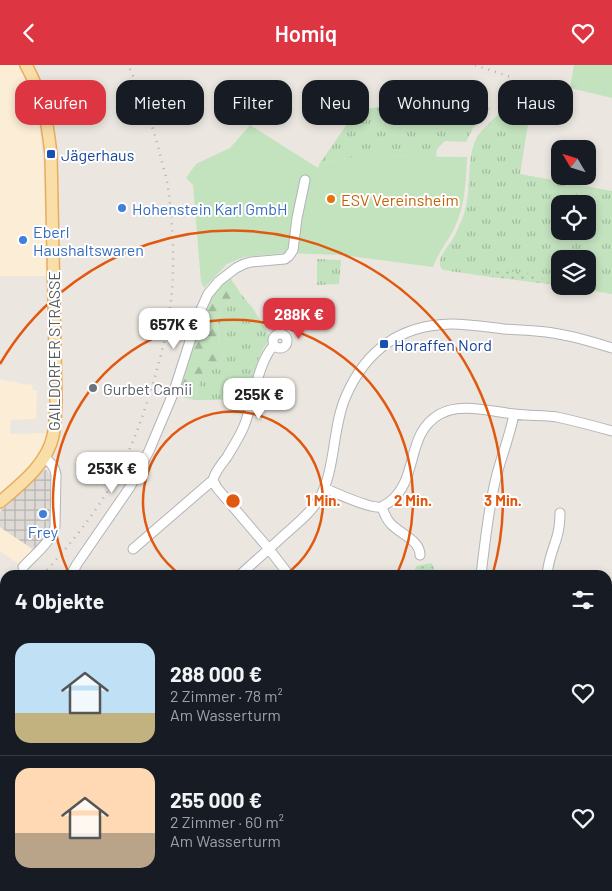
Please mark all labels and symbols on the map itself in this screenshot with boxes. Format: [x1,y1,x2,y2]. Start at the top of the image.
north arrow [551,140,596,185]
place label: Jägerhaus [61,145,134,164]
marker: Jägerhaus [45,148,57,160]
place label: ESV Vereinsheim [341,190,459,209]
marker: ESV Vereinsheim [325,193,337,205]
place label: Hohenstein Karl GmbH [132,199,287,218]
marker: Hohenstein Karl GmbH [116,202,128,214]
place label: Eberl Haushaltswaren [33,222,144,259]
marker: Eberl Haushaltswaren [17,234,29,246]
street label: GAILDORFER STRASSE [44,271,63,431]
pin: 288K € [258,297,340,340]
pin: 657K € [133,307,215,350]
place label: Horaffen Nord [394,335,492,354]
marker: Horaffen Nord [378,338,390,350]
pin: 255K € [218,377,300,420]
place label: Gurbet Camii [103,379,192,398]
marker: Gurbet Camii [87,382,99,394]
pin: 253K € [71,451,153,494]
text: 1 Min. [306,491,341,509]
text: 2 Min. [394,491,432,509]
text: 3 Min. [484,491,522,509]
centre of rings [224,492,242,510]
marker: Frey [37,508,49,520]
place label: Frey [28,522,59,541]

